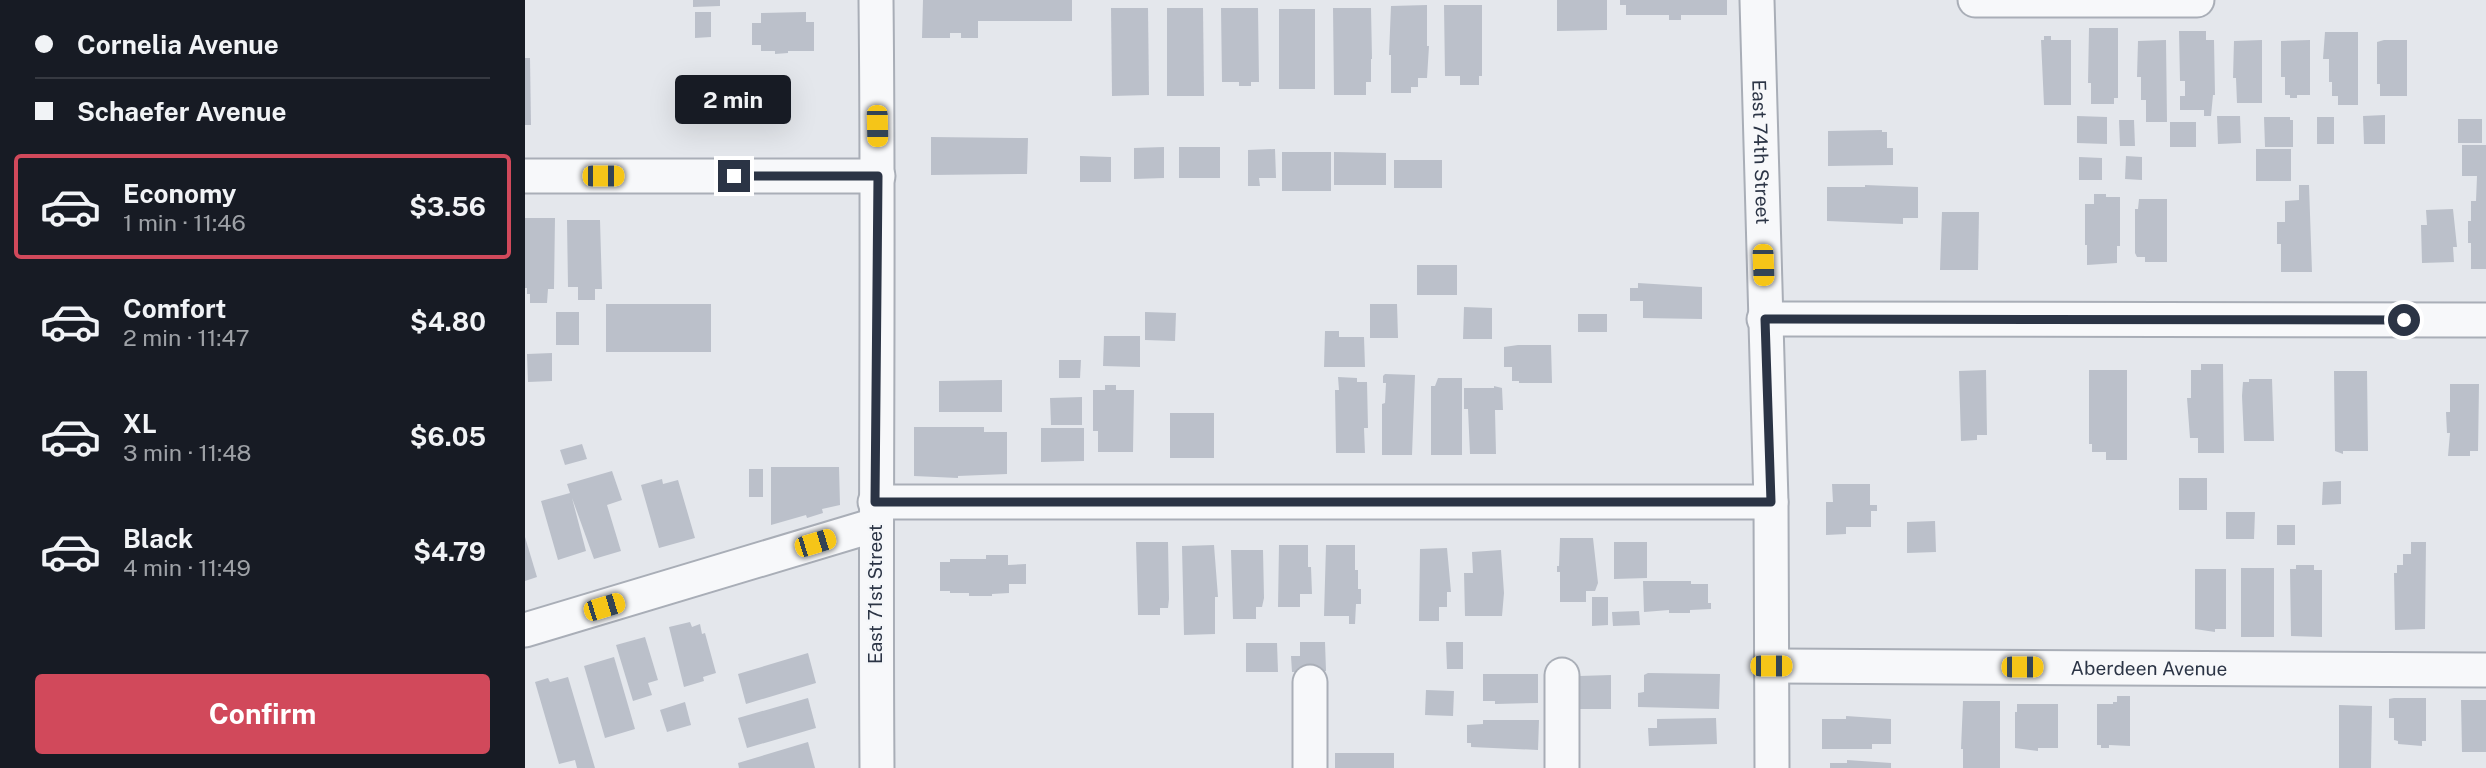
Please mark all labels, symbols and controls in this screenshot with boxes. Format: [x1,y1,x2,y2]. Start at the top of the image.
text: Cornelia Avenue [77,29,279,60]
callout: 2 min [676,74,792,124]
street label: East 74th Street [1748,79,1774,225]
text: 2 min [703,86,763,113]
text: Schaefer Avenue [77,96,287,127]
car [867,105,888,147]
route end [718,160,750,192]
car [583,166,625,187]
icon: car [39,175,102,238]
text: Economy [123,178,236,209]
text: $3.56 [409,191,486,222]
text: 1 min · 11:46 [123,209,246,236]
car [1752,244,1775,286]
icon: car [39,290,102,353]
text: Comfort [123,293,226,324]
route start [2388,304,2420,336]
text: $4.80 [410,306,486,337]
text: 2 min · 11:47 [123,324,250,351]
icon: car [39,405,102,468]
text: XL [123,408,157,439]
text: $6.05 [410,421,486,452]
text: 3 min · 11:48 [123,439,252,466]
icon: car [39,520,102,583]
text: Black [123,523,193,554]
street label: East 71st Street [864,524,886,664]
car [792,527,839,559]
text: $4.79 [413,536,486,567]
text: 4 min · 11:49 [123,554,251,581]
car [581,591,628,623]
car [1751,656,1793,677]
car [2002,657,2044,678]
street label: Aberdeen Avenue [2071,657,2227,680]
button: Confirm [35,674,490,754]

